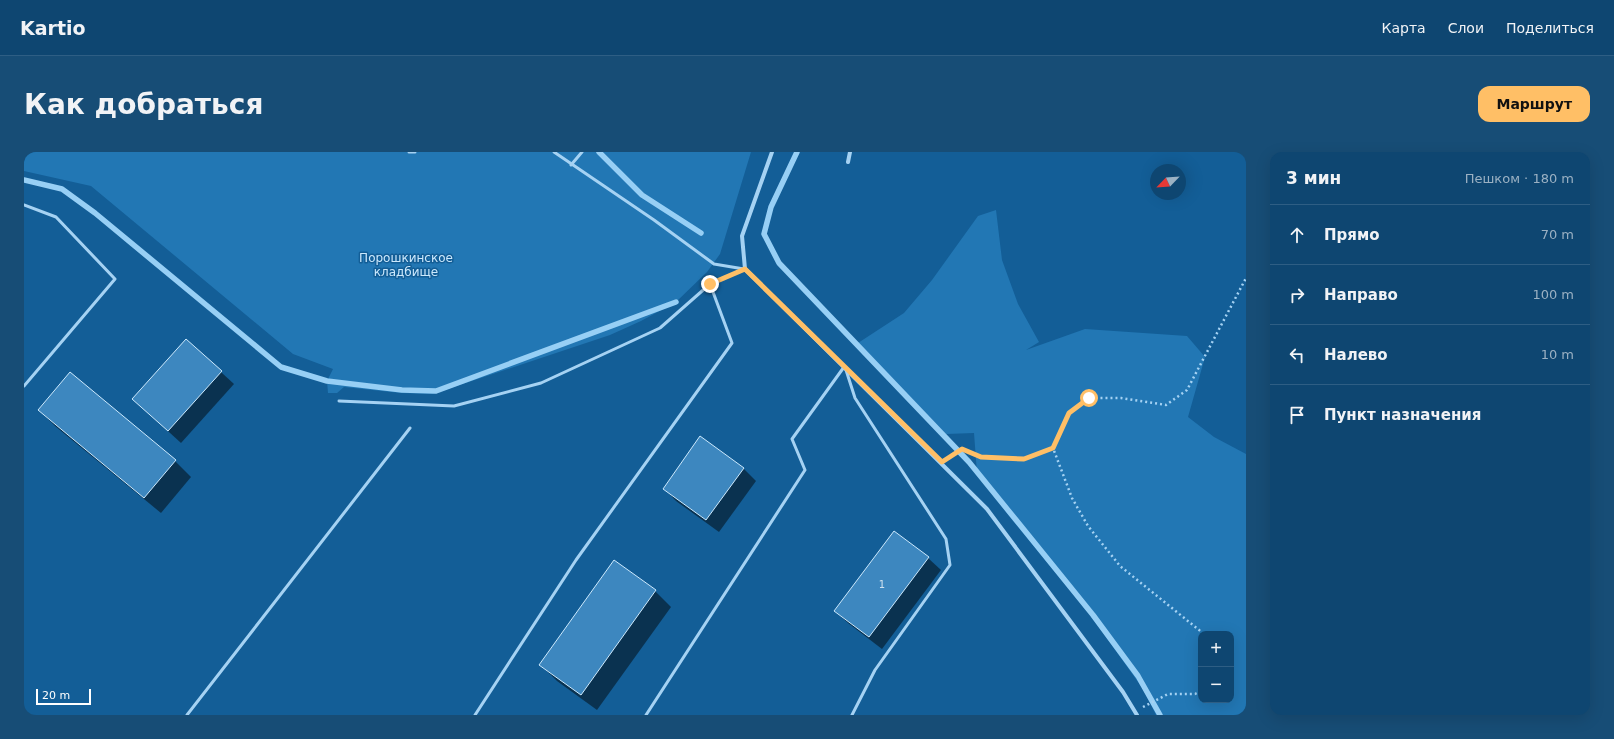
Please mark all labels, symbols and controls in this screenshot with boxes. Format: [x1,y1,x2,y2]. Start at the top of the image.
text: Kartio [20,17,86,39]
text: Карта [1382,20,1426,36]
text: Слои [1448,20,1484,36]
text: Поделиться [1506,20,1594,36]
button: Маршрут [1478,86,1590,122]
text: Как добраться [24,88,263,121]
north arrow [1150,164,1186,200]
text: 3 мин [1286,168,1341,188]
text: Пешком · 180 m [1465,171,1574,186]
icon: ahead [1286,224,1308,246]
text: Прямо [1324,226,1380,244]
text: 70 m [1541,227,1574,242]
park label: Порошкинское кладбище [359,251,453,279]
route end [701,275,719,293]
icon: right [1286,284,1308,306]
text: Направо [1324,286,1398,304]
text: 100 m [1532,287,1574,302]
icon: left [1286,344,1308,366]
text: Налево [1324,346,1388,364]
text: 10 m [1541,347,1574,362]
route start [1080,389,1098,407]
icon: arrive [1286,404,1308,426]
text: Пункт назначения [1324,406,1481,424]
house number: 1 [879,579,885,590]
map controls [1198,631,1234,703]
button: + [1198,631,1234,667]
button: − [1198,667,1234,703]
scale bar [36,687,91,706]
text: 20 m [42,689,70,702]

